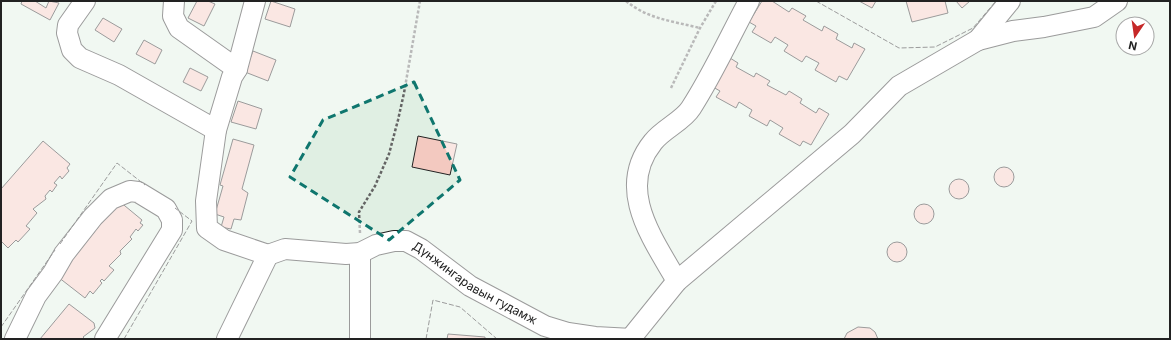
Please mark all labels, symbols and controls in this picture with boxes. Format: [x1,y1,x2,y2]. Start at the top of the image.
north arrow [1115,16,1155,56]
text: N [1127,38,1138,54]
street label: Дүнжингаравын гудамж [410,238,540,328]

